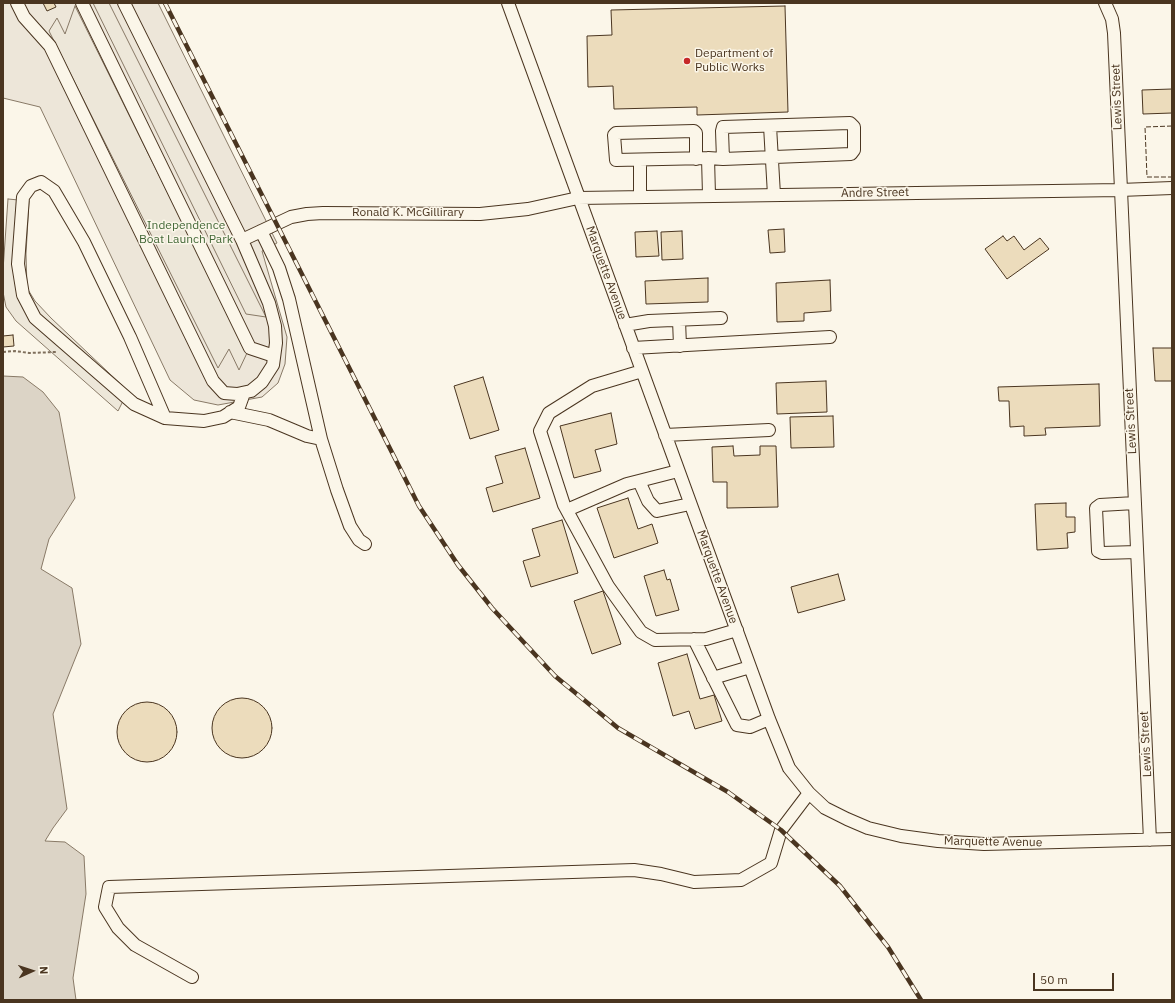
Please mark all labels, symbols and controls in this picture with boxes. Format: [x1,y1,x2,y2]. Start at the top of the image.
place label: Department of Public Works [695,47,773,75]
marker: Department of Public Works [682,56,692,66]
street label: Lewis Street [1109,64,1125,130]
street label: Andre Street [841,185,909,201]
street label: Ronald K. McGillirary [352,206,464,220]
park label: Independence Boat Launch Park [139,219,233,247]
street label: Marquette Avenue [582,224,630,322]
street label: Lewis Street [1122,388,1140,454]
street label: Marquette Avenue [693,528,741,626]
street label: Lewis Street [1137,711,1155,777]
street label: Marquette Avenue [944,834,1042,850]
north arrow [12,951,52,991]
scale bar [1035,965,1116,991]
text: N [37,966,51,975]
text: 50 m [1040,972,1068,987]

